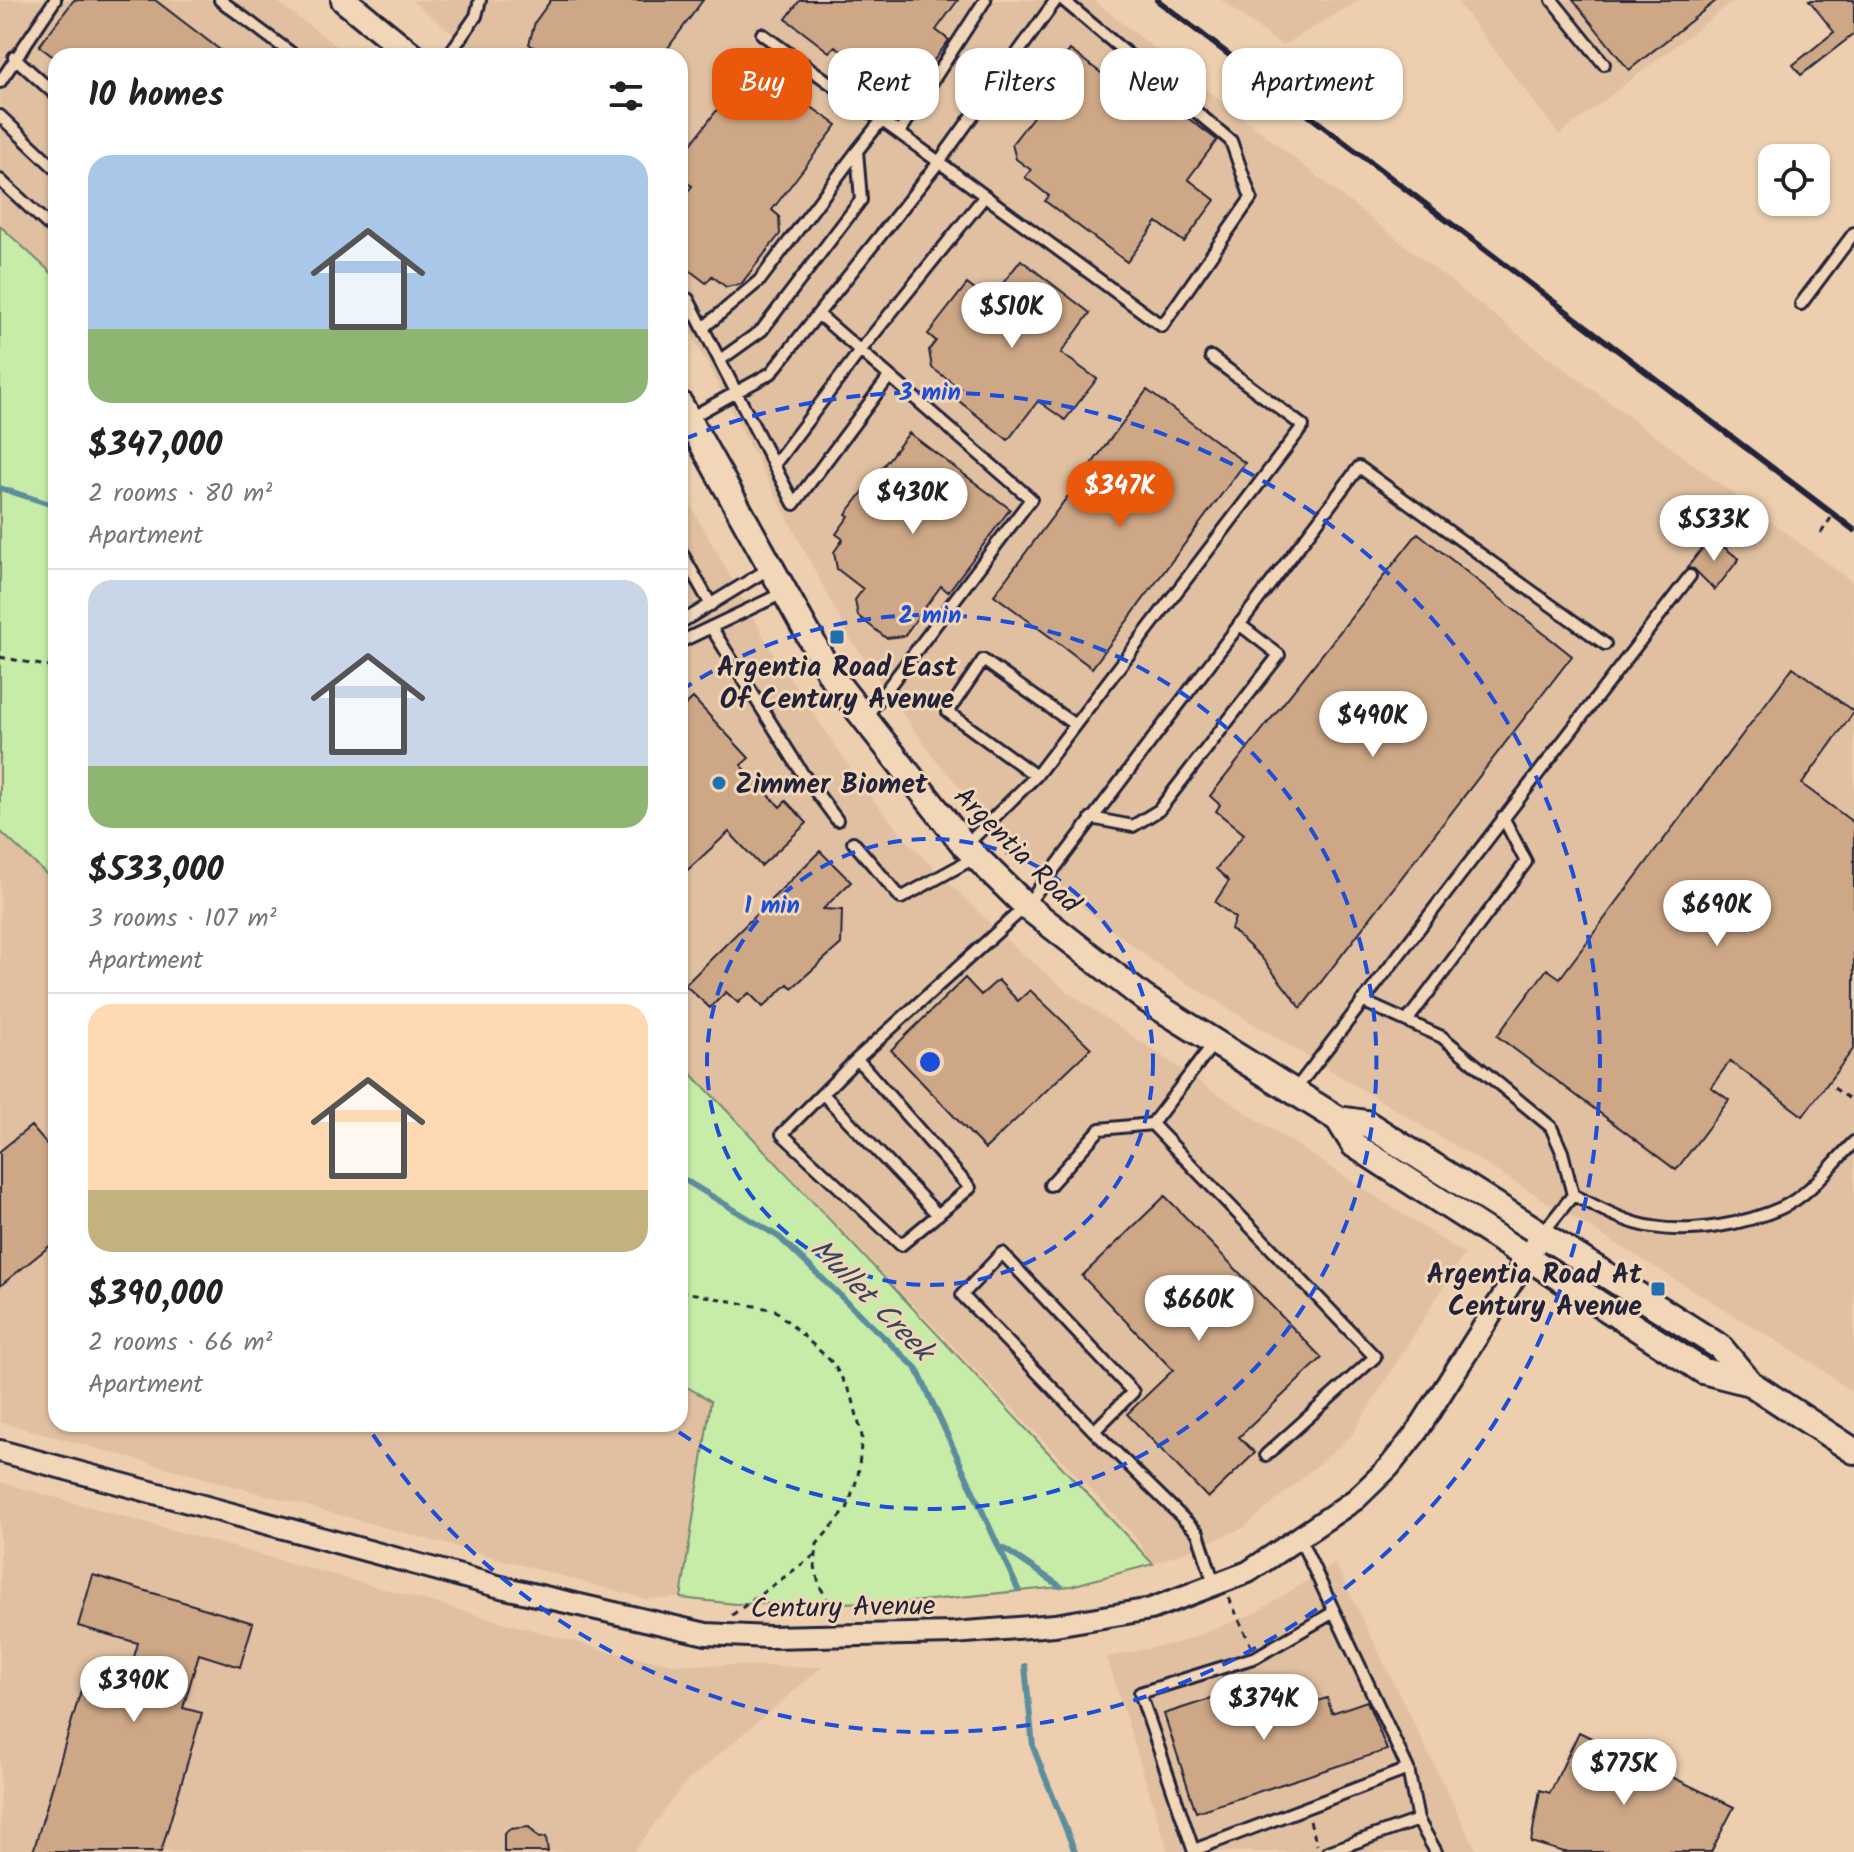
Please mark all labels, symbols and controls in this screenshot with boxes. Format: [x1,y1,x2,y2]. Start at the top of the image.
chip: Buy [712,48,812,120]
chip: Rent [828,48,939,120]
chip: Filters [955,48,1084,120]
chip: New [1100,48,1206,120]
chip: Apartment [1222,48,1403,120]
text: 10 homes [88,69,224,123]
icon: filters [604,74,648,118]
map controls [1758,144,1830,216]
button: locate [1758,144,1830,216]
icon: home [296,207,440,351]
pin: $510K [956,282,1068,350]
text: $510K [979,287,1045,329]
text: 3 min [898,374,961,413]
text: $347,000 [88,419,223,473]
pin: $347K [1064,461,1176,529]
text: $347K [1084,466,1156,508]
pin: $430K [857,468,969,536]
text: 2 rooms · 80 m² [88,473,272,515]
text: $430K [877,473,949,515]
pin: $533K [1658,495,1770,563]
text: $533K [1678,500,1750,542]
text: Apartment [88,515,203,557]
text: 2 min [899,597,961,636]
marker: Argentia Road East Of Century Avenue [828,628,846,646]
icon: home [296,632,440,776]
place label: Argentia Road East Of Century Avenue [717,646,958,723]
pin: $490K [1317,691,1429,759]
text: $490K [1337,696,1409,738]
place label: Zimmer Biomet [735,763,928,808]
marker: Zimmer Biomet [710,774,728,792]
street label: Argentia Road [942,776,1091,926]
text: $533,000 [88,844,224,898]
pin: $690K [1661,880,1773,948]
text: $690K [1681,885,1753,927]
text: 1 min [744,887,800,926]
text: 3 rooms · 107 m² [88,898,277,940]
text: Apartment [88,940,203,982]
centre of rings [916,1048,944,1076]
icon: home [296,1056,440,1200]
water label: Mullet Creek [797,1227,947,1376]
place label: Argentia Road At Century Avenue [1427,1253,1642,1330]
text: $390,000 [88,1268,223,1322]
pin: $660K [1143,1275,1255,1343]
text: $660K [1163,1280,1235,1322]
marker: Argentia Road At Century Avenue [1649,1280,1667,1298]
text: 2 rooms · 66 m² [88,1322,273,1364]
text: Apartment [88,1364,203,1406]
street label: Century Avenue [750,1584,936,1633]
pin: $390K [78,1656,190,1724]
text: $390K [98,1661,170,1703]
pin: $374K [1208,1674,1320,1742]
text: $374K [1228,1679,1300,1721]
pin: $775K [1568,1739,1680,1807]
text: $775K [1590,1744,1658,1786]

